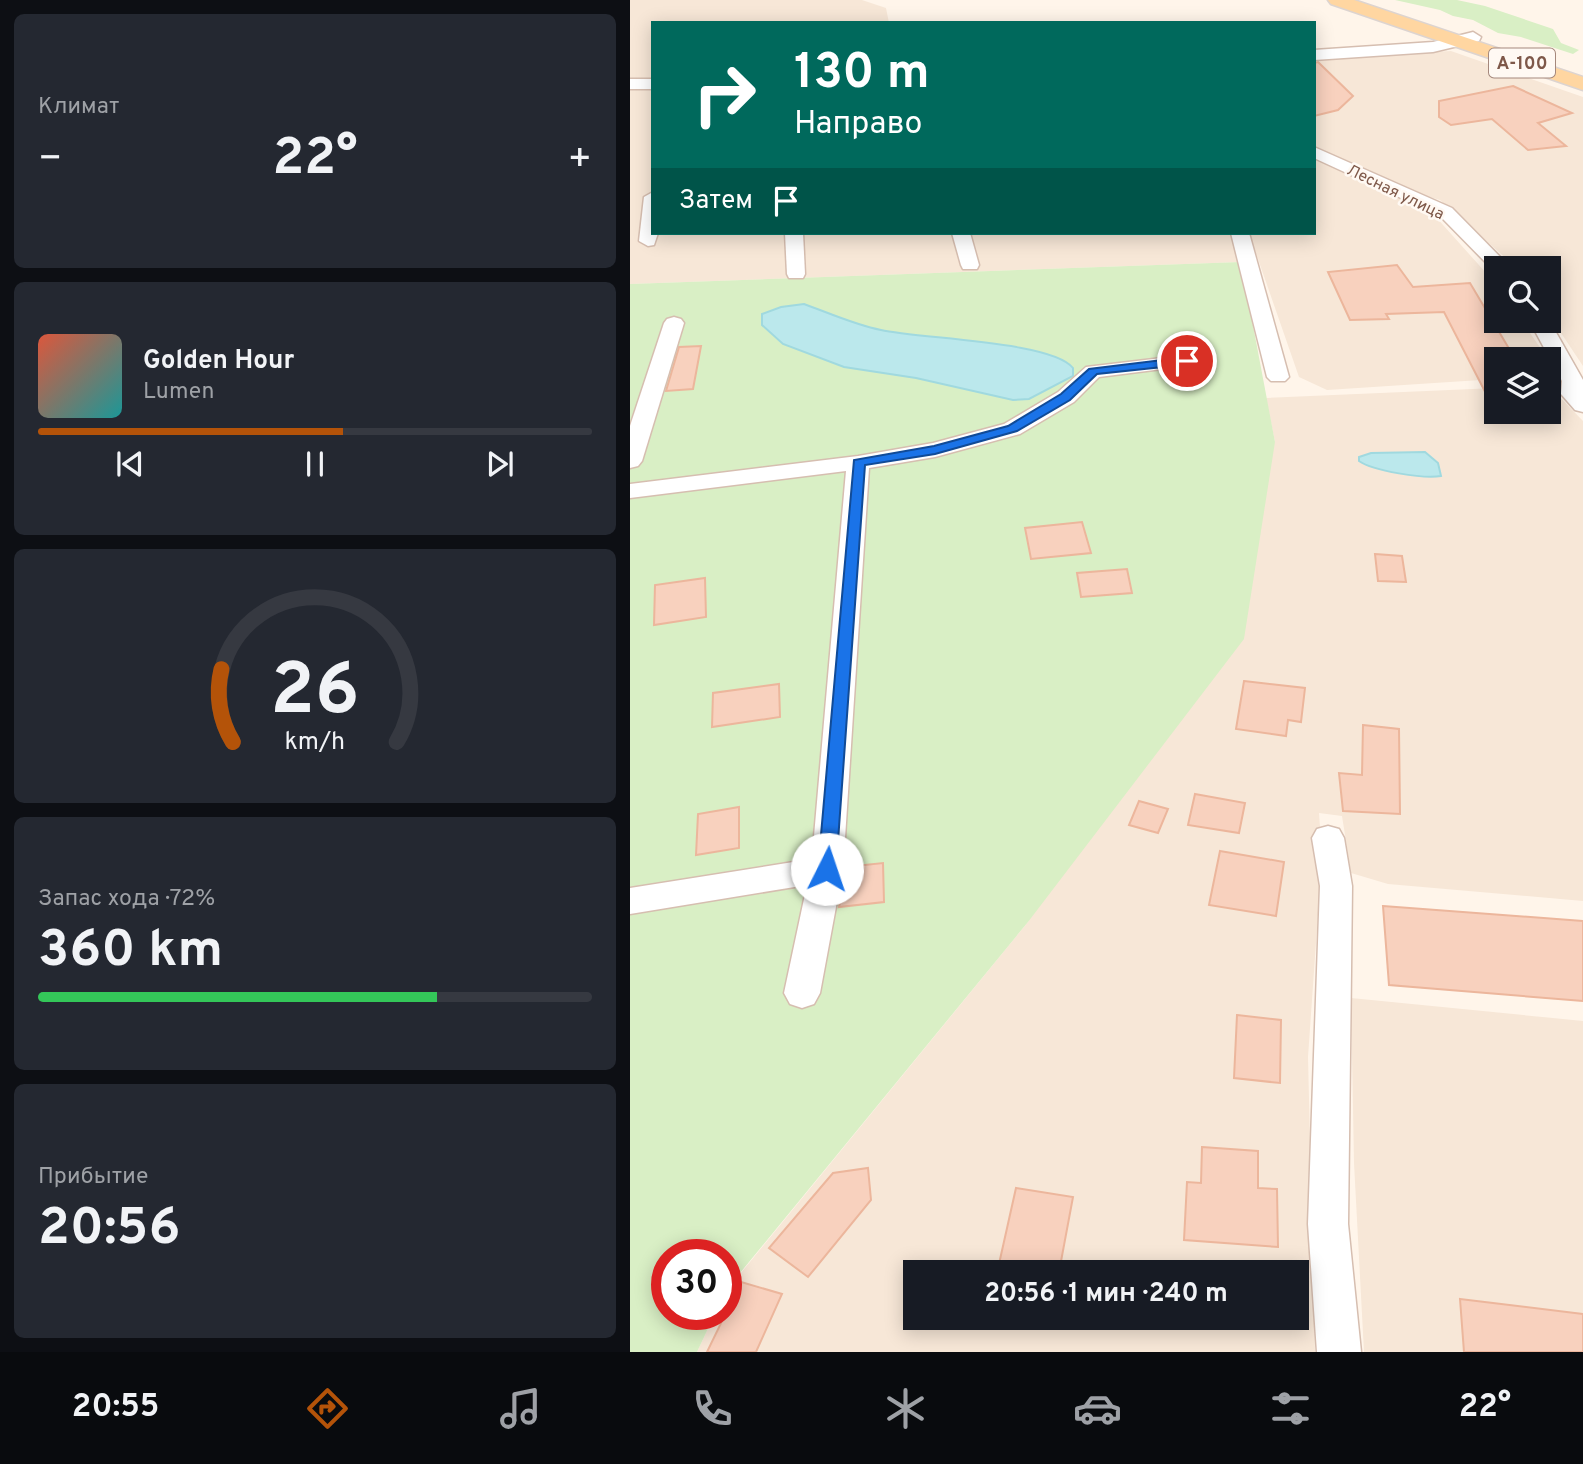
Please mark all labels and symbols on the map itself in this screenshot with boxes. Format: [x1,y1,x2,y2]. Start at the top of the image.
road number: А-100 [1489,48,1555,78]
street label: Лесная улица [1343,161,1447,225]
pin [1157,331,1217,391]
position arrow [790,832,864,906]
speed limit sign: 30 [651,1239,742,1330]

